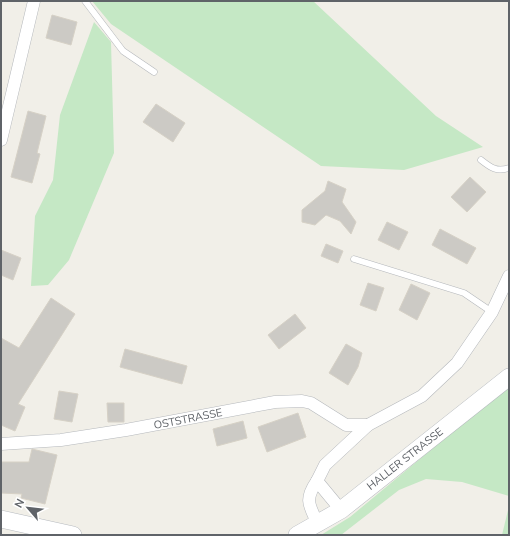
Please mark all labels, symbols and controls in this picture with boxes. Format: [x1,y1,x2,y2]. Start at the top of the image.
street label: OSTSTRASSE [152,405,224,433]
street label: HALLER STRASSE [364,424,446,494]
north arrow [8,488,48,528]
text: N [11,496,28,511]

